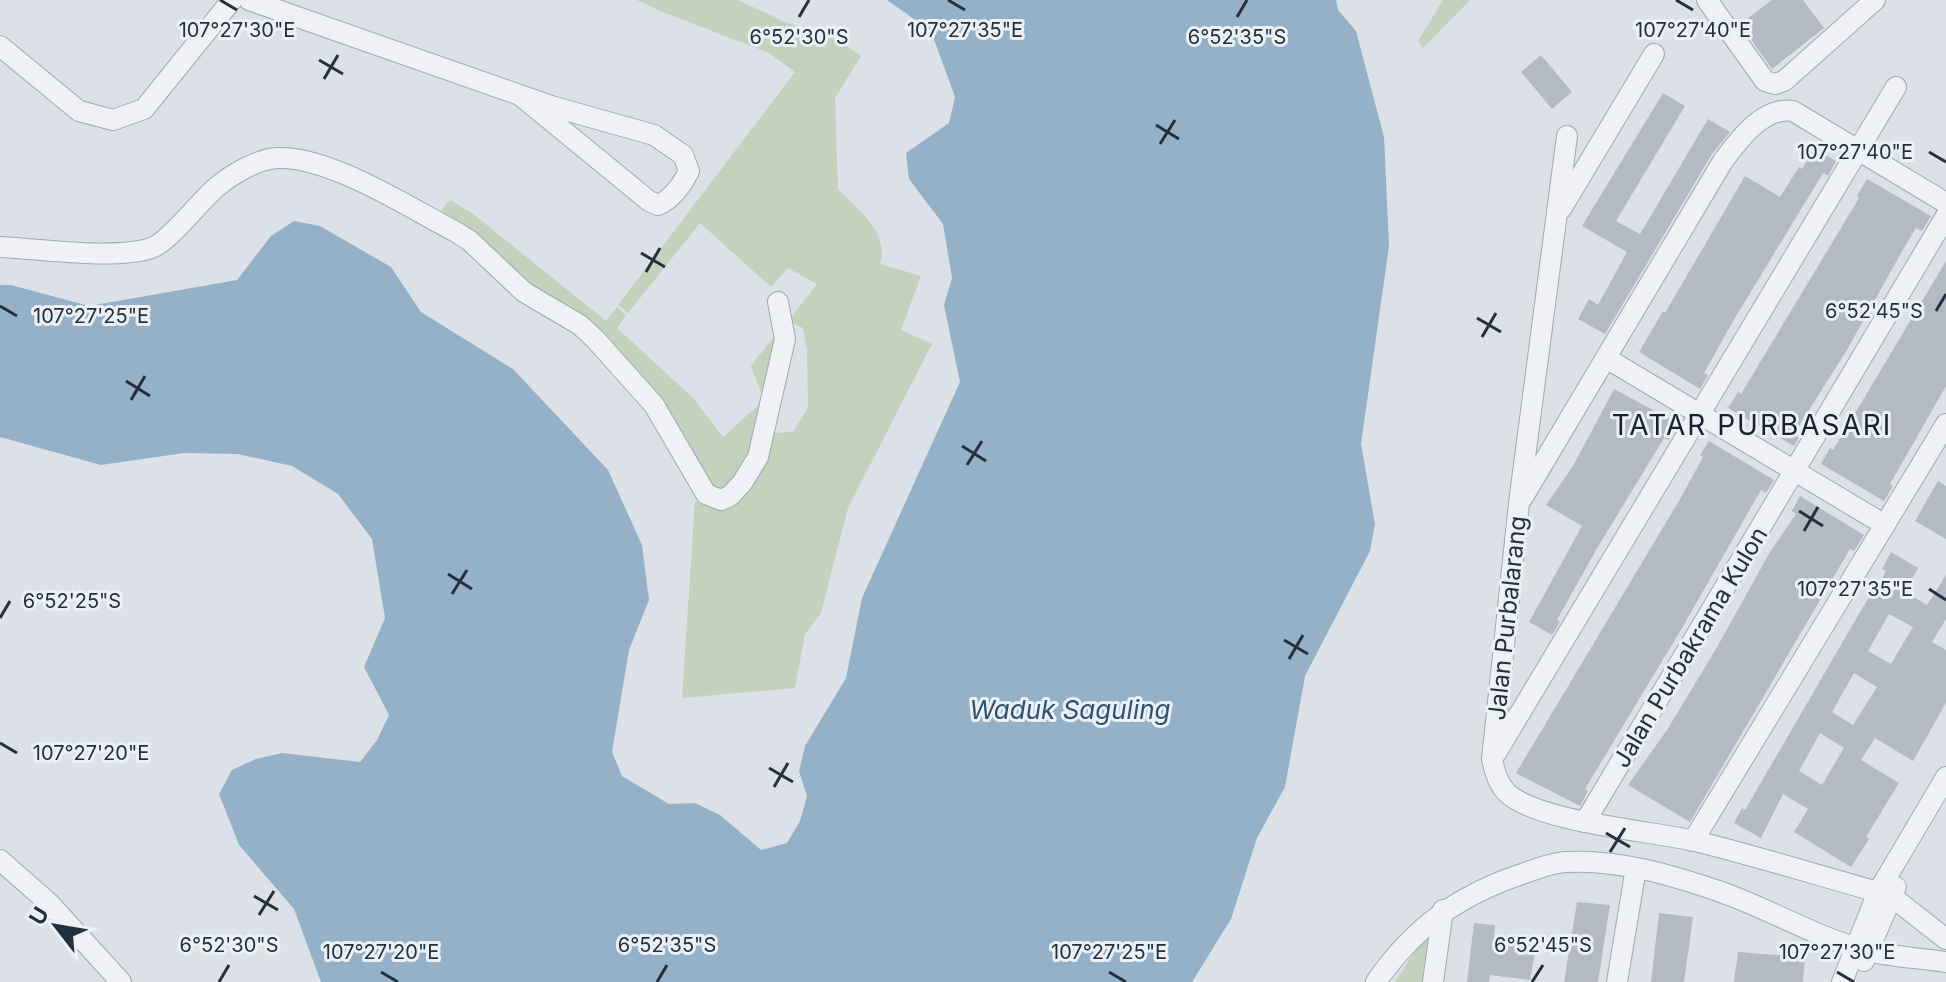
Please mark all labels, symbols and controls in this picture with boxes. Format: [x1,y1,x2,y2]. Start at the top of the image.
text: 107°27'30"E [179,18,295,42]
text: 107°27'35"E [907,18,1023,42]
text: 107°27'40"E [1635,18,1751,42]
text: 6°52'30"S [750,25,848,49]
text: 6°52'35"S [1188,25,1286,49]
text: 107°27'40"E [1797,140,1913,164]
text: 6°52'45"S [1825,299,1923,323]
text: 107°27'25"E [33,304,149,328]
district label: TATAR PURBASARI [1612,408,1892,442]
street label: Jalan Purbalarang [1482,514,1532,722]
street label: Jalan Purbakrama Kulon [1607,521,1773,773]
text: 107°27'35"E [1797,577,1913,601]
text: 6°52'25"S [23,589,121,613]
water label: Waduk Saguling [969,694,1171,725]
text: 107°27'20"E [33,741,149,765]
north arrow [16,886,96,966]
text: U [24,902,54,929]
text: 6°52'30"S [180,933,278,957]
text: 6°52'35"S [618,933,716,957]
text: 6°52'45"S [1494,933,1592,957]
text: 107°27'20"E [323,940,439,964]
text: 107°27'25"E [1051,940,1167,964]
text: 107°27'30"E [1779,940,1895,964]

